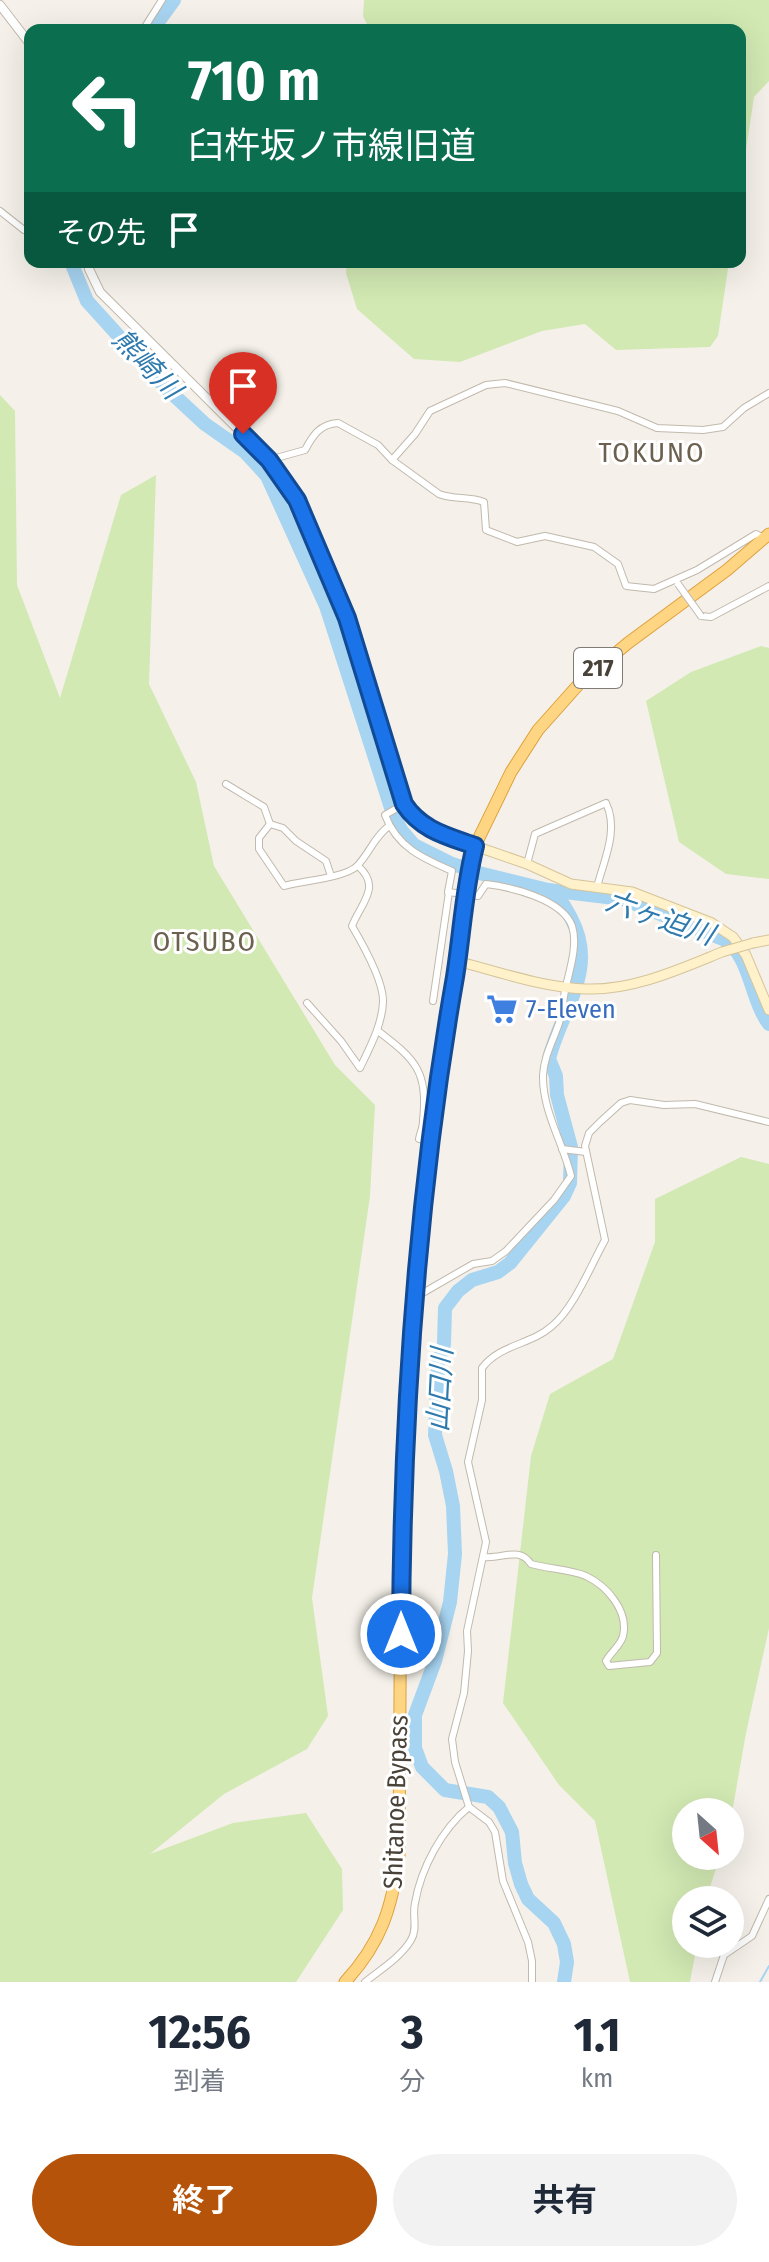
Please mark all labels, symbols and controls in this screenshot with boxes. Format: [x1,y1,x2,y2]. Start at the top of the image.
text: 710 m [188,48,320,115]
icon: left [56,56,160,160]
text: 臼杵坂ノ市線旧道 [188,124,476,168]
icon: arrive [162,208,206,252]
text: その先 [56,215,146,251]
water label: 熊崎川 [106,322,190,408]
pin [209,352,277,434]
icon: arrive [221,364,265,408]
district label: TOKUNO [598,436,706,469]
road number: 217 [574,648,622,688]
water label: 六ヶ迫川 [602,884,721,953]
district label: OTSUBO [153,925,257,958]
supermarket icon: 7-Eleven [485,992,519,1026]
place label: 7-Eleven [526,994,616,1025]
water label: 山口川 [421,1344,459,1433]
position arrow [359,1592,443,1676]
street label: Shitanoe Bypass [377,1714,415,1890]
north arrow [672,1798,744,1870]
map controls [672,1798,744,1958]
button: layers [672,1886,744,1958]
text: 12:56 [148,2003,251,2061]
text: 3 [401,2003,424,2061]
text: 1.1 [574,2006,621,2064]
text: km [581,2063,613,2094]
text: 到着 [174,2066,226,2097]
text: 分 [399,2066,425,2097]
button: 終了 [32,2154,377,2246]
button: 共有 [393,2154,737,2246]

